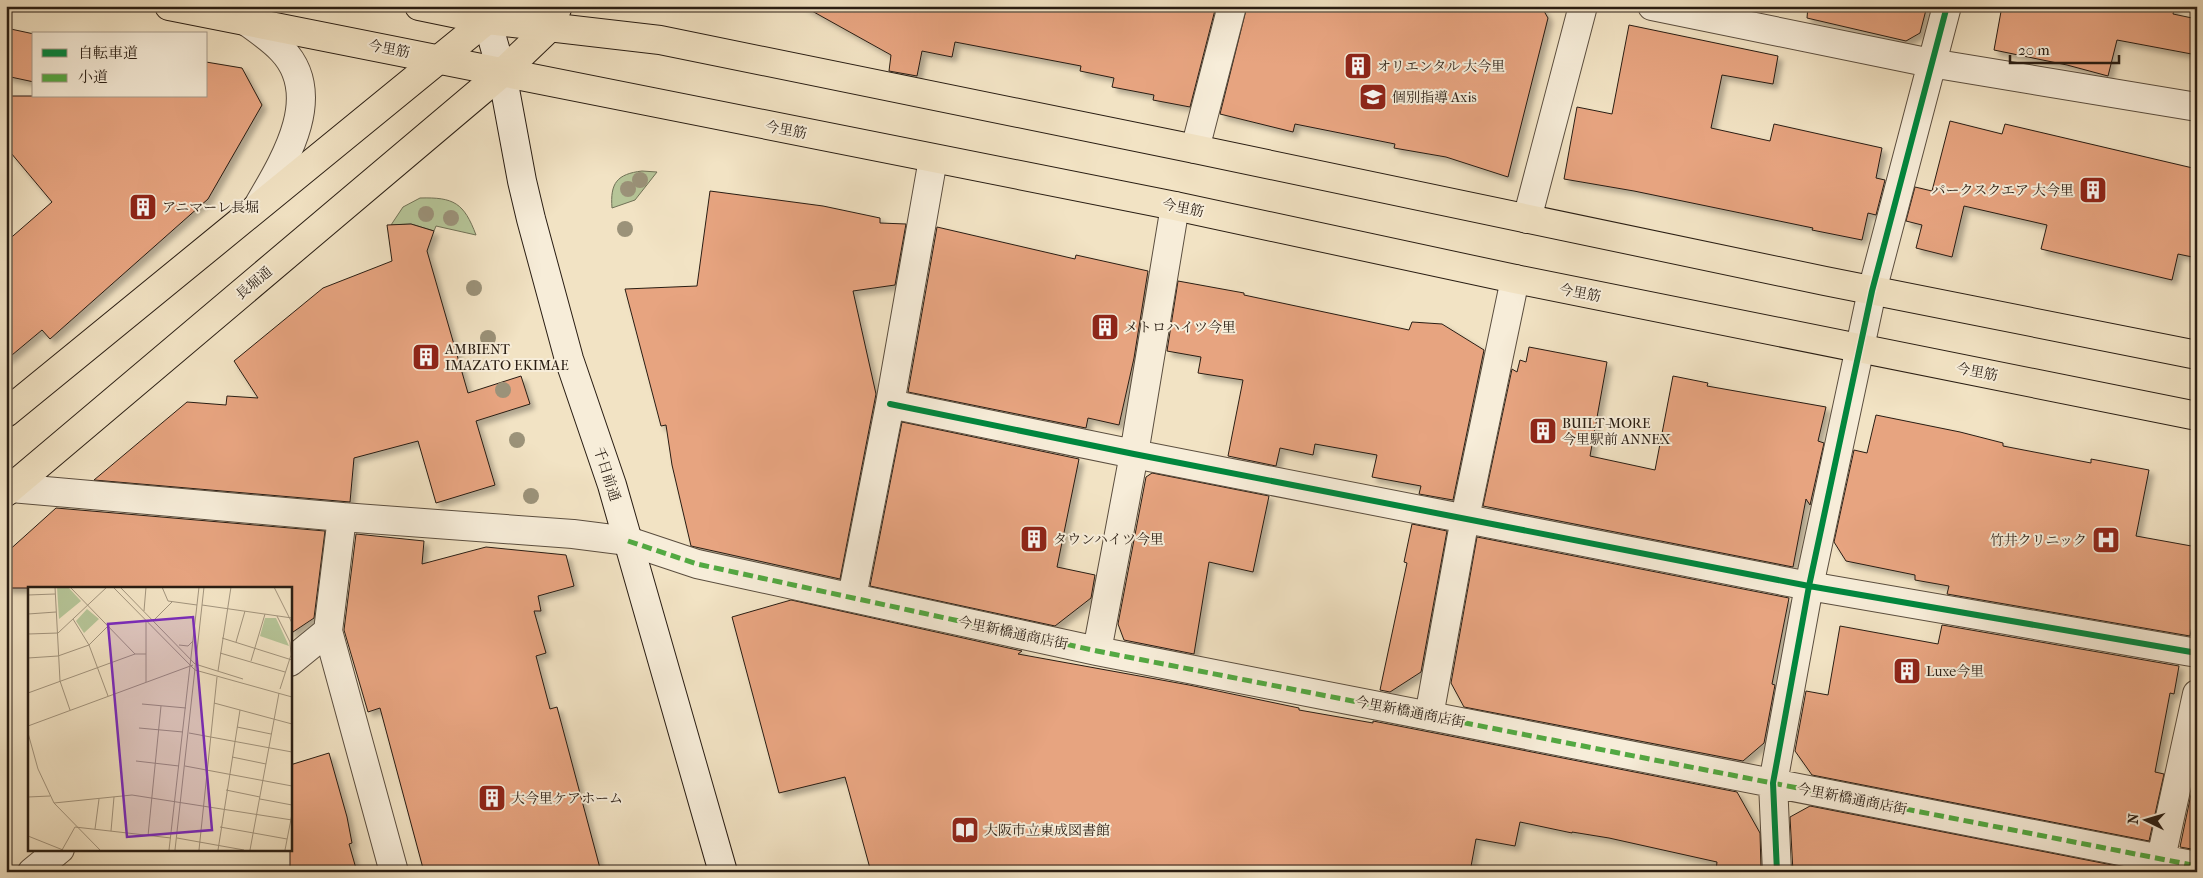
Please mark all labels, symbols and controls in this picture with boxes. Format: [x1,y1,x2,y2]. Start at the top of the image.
legend [32,32,208,98]
scale bar [2010,32,2119,64]
street label: 今里筋 [367,37,411,61]
text: 20 m [2018,41,2050,59]
text: 自転車道 [78,44,138,62]
building icon: オリエンタル 大今里 [1343,51,1373,81]
place label: オリエンタル 大今里 [1377,58,1505,75]
text: 小道 [78,68,108,86]
school or university icon: 個別指導 Axis [1358,82,1388,112]
place label: 個別指導 Axis [1392,89,1477,106]
street label: 今里筋 [764,118,808,142]
building icon: パークスクエア 大今里 [2078,175,2108,205]
place label: パークスクエア 大今里 [1931,182,2074,199]
building icon: アニマーレ長堀 [128,192,158,222]
street label: 今里筋 [1161,195,1205,221]
place label: アニマーレ長堀 [162,199,259,216]
street label: 長堀通 [232,263,276,303]
street label: 今里筋 [1558,281,1602,305]
building icon: メトロハイツ今里 [1090,312,1120,342]
place label: メトロハイツ今里 [1124,319,1236,336]
place label: AMBIENT IMAZATO EKIMAE [444,341,569,374]
building icon: AMBIENT IMAZATO EKIMAE [411,342,441,372]
street label: 今里筋 [1955,360,1999,384]
place label: BUILT-MORE 今里駅前 ANNEX [1562,415,1671,448]
building icon: BUILT-MORE 今里駅前 ANNEX [1528,416,1558,446]
street label: 千日前通 [590,445,624,503]
building icon: タウンハイツ今里 [1019,524,1049,554]
hospital icon: 竹井クリニック [2091,525,2121,555]
place label: タウンハイツ今里 [1053,531,1164,548]
place label: 竹井クリニック [1990,532,2087,549]
inset map [28,587,291,850]
street label: 今里新橋通商店街 [956,613,1070,653]
building icon: Luxe今里 [1892,656,1922,686]
place label: Luxe今里 [1926,663,1984,680]
street label: 今里新橋通商店街 [1353,693,1467,731]
street label: 今里新橋通商店街 [1795,780,1909,818]
building icon: 大今里ケアホーム [477,783,507,813]
place label: 大今里ケアホーム [511,790,623,807]
north arrow [2120,796,2170,846]
text: N [2125,813,2143,825]
library icon: 大阪市立東成図書館 [950,815,980,845]
place label: 大阪市立東成図書館 [984,822,1110,839]

